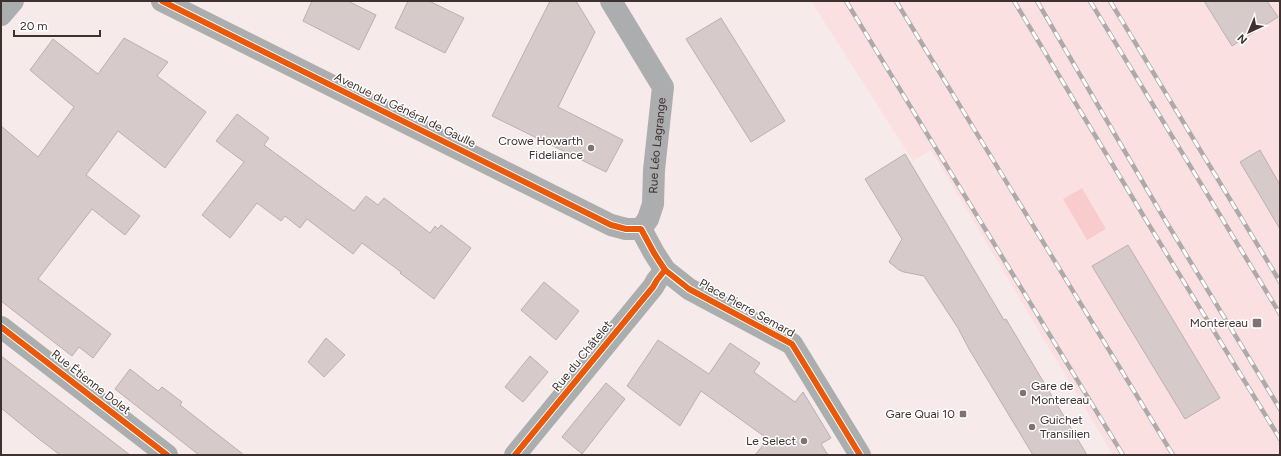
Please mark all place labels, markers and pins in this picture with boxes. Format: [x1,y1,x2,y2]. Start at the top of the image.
place label: Crowe Howarth Fideliance [498,134,583,162]
marker: Crowe Howarth Fideliance [586,143,596,153]
place label: Montereau [1190,316,1248,330]
marker: Montereau [1251,317,1263,329]
place label: Gare de Montereau [1031,379,1089,407]
marker: Gare de Montereau [1018,388,1028,398]
place label: Gare Quai 10 [886,407,955,421]
marker: Gare Quai 10 [958,409,968,419]
place label: Guichet Transilien [1040,413,1090,441]
marker: Guichet Transilien [1027,422,1037,432]
place label: Le Select [746,434,796,448]
marker: Le Select [799,436,809,446]

